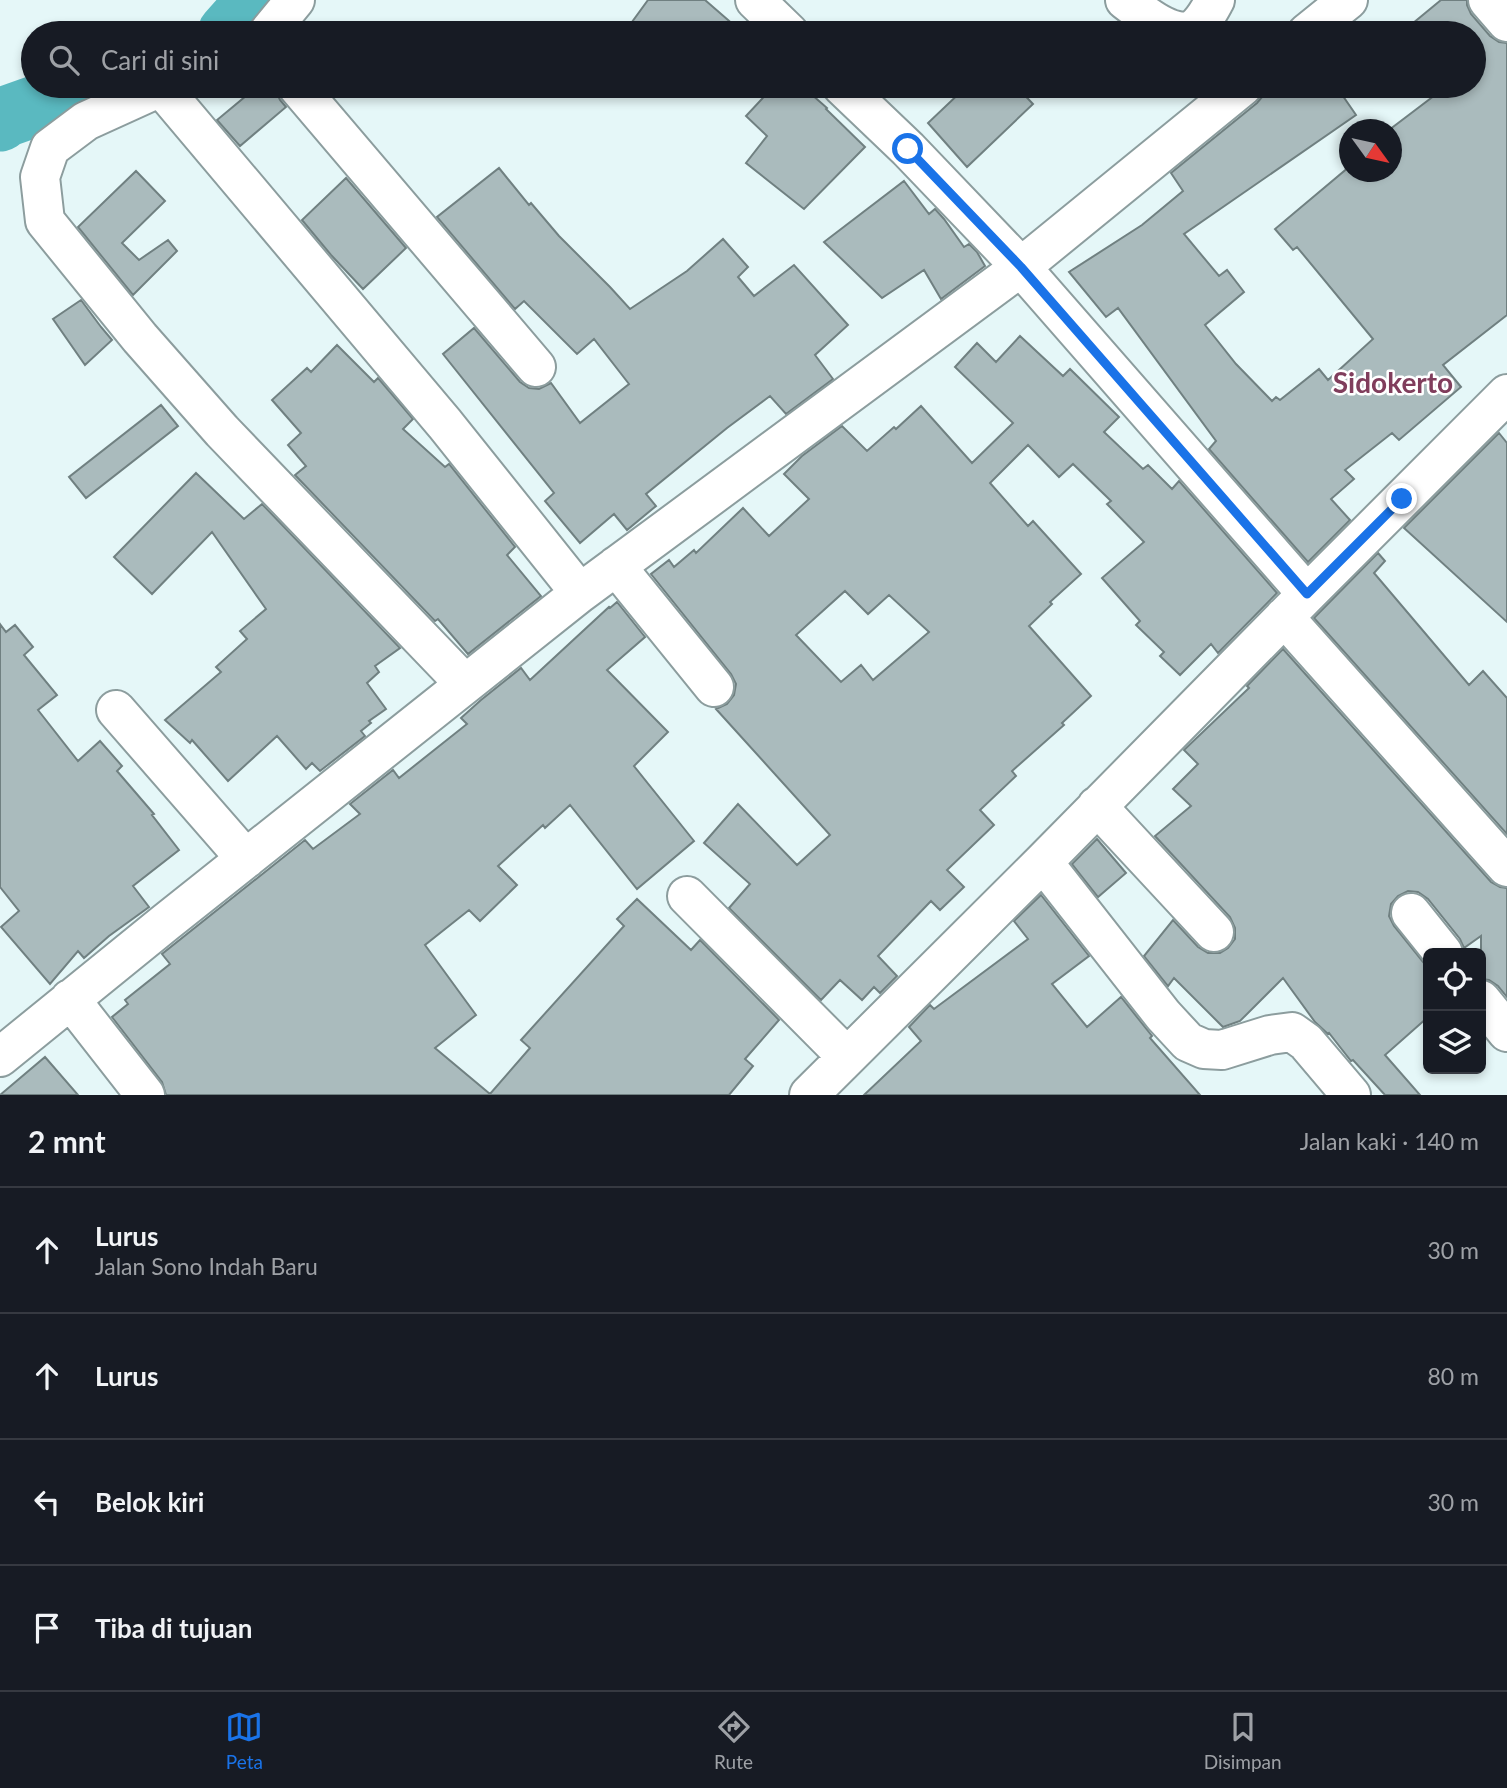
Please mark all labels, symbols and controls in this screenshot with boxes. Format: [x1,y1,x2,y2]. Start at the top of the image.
search box [21,21,1486,98]
icon: search [45,41,83,79]
text: Cari di sini [101,44,219,76]
north arrow [1339,119,1402,182]
route start [892,133,923,164]
district label: Sidokerto [1333,365,1453,399]
route end [1386,483,1417,514]
map controls [1423,948,1486,1074]
button: locate [1423,948,1486,1011]
button: layers [1423,1011,1486,1074]
text: 2 mnt [28,1123,106,1159]
text: Jalan kaki · 140 m [1300,1127,1479,1155]
text: Lurus [95,1220,158,1252]
icon: ahead [28,1231,66,1269]
text: 30 m [1428,1236,1479,1264]
text: Jalan Sono Indah Baru [95,1252,318,1280]
icon: ahead [28,1357,66,1395]
text: Lurus [95,1360,158,1392]
text: 80 m [1428,1362,1479,1390]
icon: left [28,1483,66,1521]
text: Belok kiri [95,1486,204,1518]
text: 30 m [1428,1488,1479,1516]
icon: arrive [28,1609,66,1647]
text: Tiba di tujuan [95,1612,253,1644]
tab: Peta [225,1708,263,1773]
tab: Rute [714,1708,753,1773]
tab: Disimpan [1204,1708,1282,1773]

